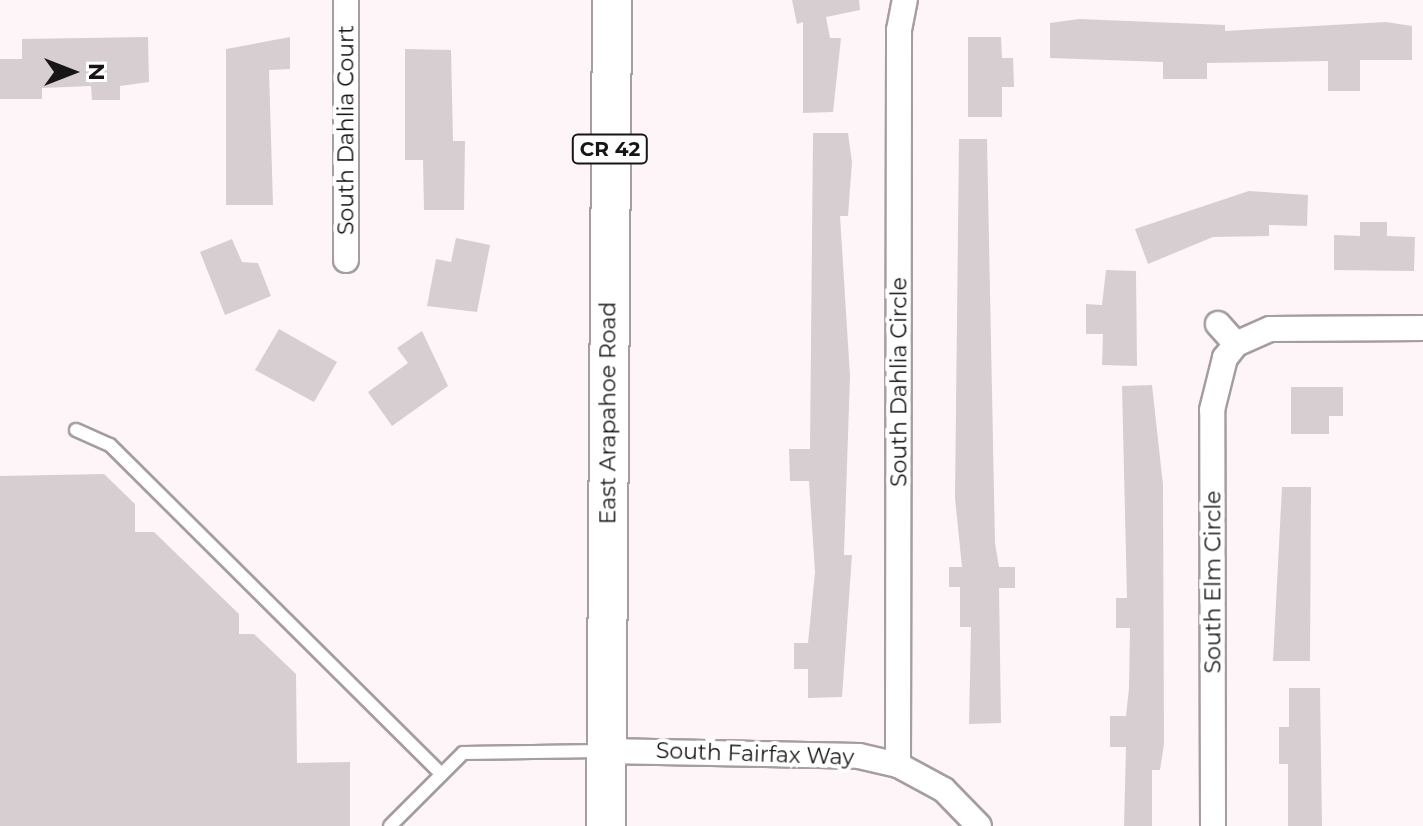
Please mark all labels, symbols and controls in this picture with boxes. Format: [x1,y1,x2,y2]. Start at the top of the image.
street label: South Dahlia Court [333,25,359,235]
north arrow [32,32,112,112]
text: N [83,63,110,81]
road number: CR 42 [570,133,650,165]
street label: South Dahlia Circle [886,277,912,487]
street label: East Arapahoe Road [595,302,621,524]
street label: South Elm Circle [1200,491,1226,673]
street label: South Fairfax Way [655,737,855,771]

